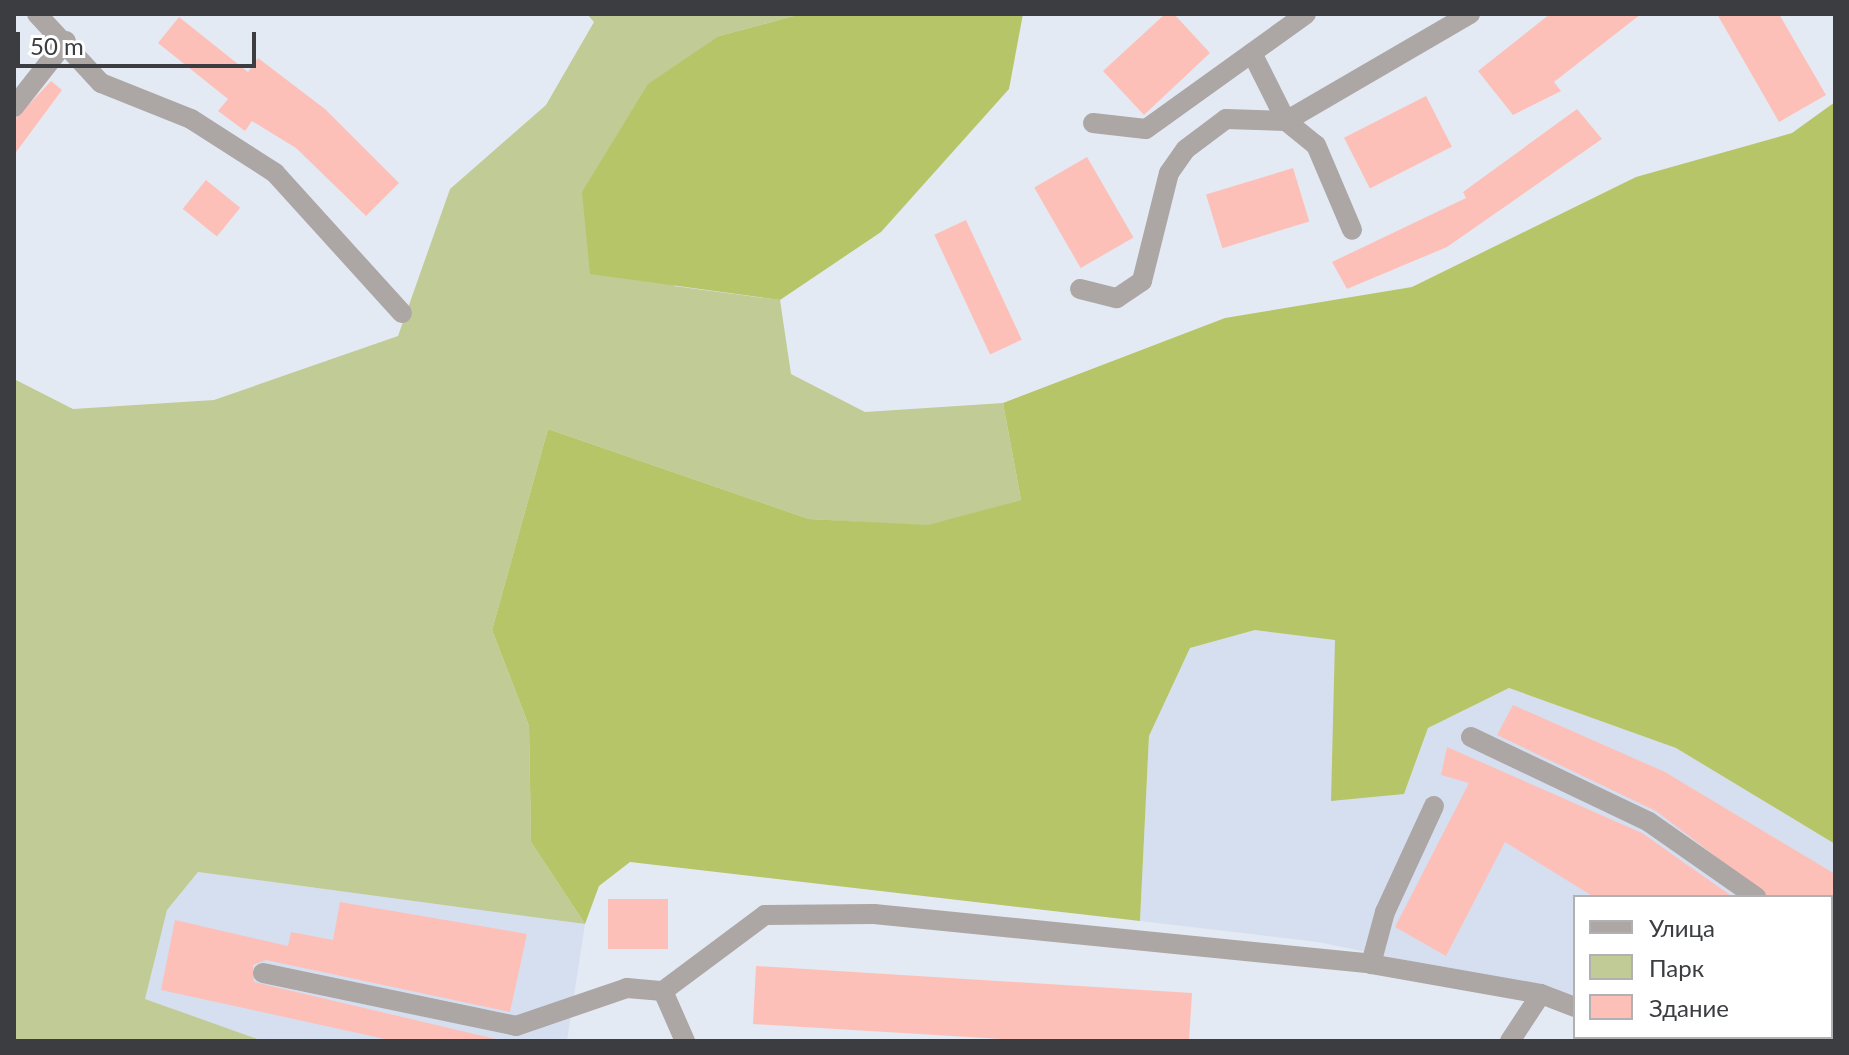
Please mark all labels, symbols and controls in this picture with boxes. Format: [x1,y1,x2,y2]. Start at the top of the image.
scale bar [20,16,260,66]
text: 50 m [30,31,84,60]
legend [1573,895,1833,1039]
text: Улица [1649,913,1715,942]
text: Парк [1649,953,1704,982]
text: Здание [1649,993,1729,1022]

